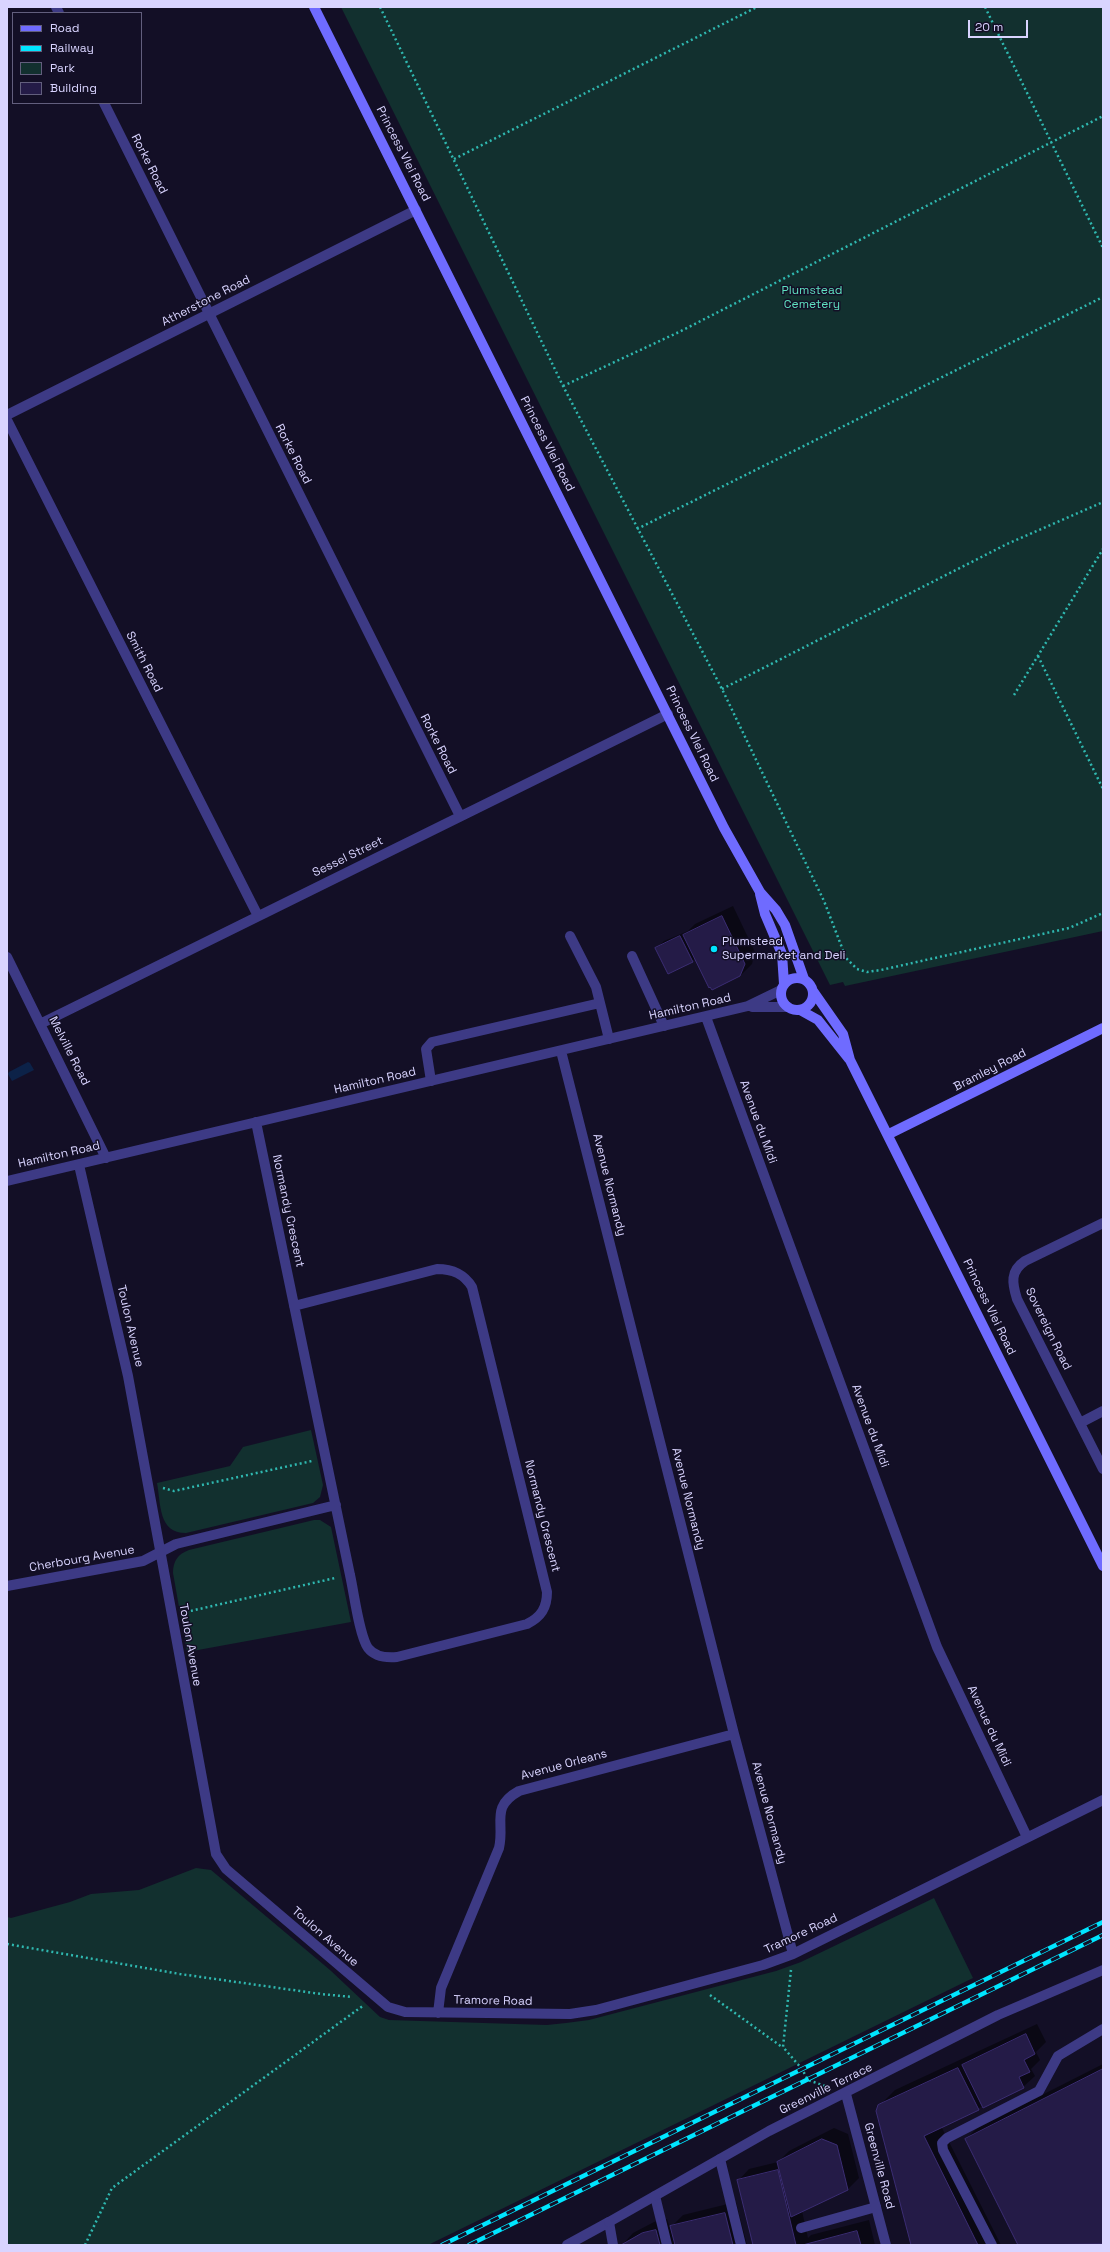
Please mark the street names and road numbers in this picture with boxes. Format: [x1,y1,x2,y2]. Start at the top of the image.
street label: Princess Vlei Road [373,104,433,204]
street label: Rorke Road [128,132,170,196]
street label: Atherstone Road [159,272,253,330]
street label: Princess Vlei Road [517,394,577,494]
street label: Rorke Road [272,422,314,486]
street label: Smith Road [123,629,165,695]
street label: Princess Vlei Road [663,684,721,784]
street label: Rorke Road [417,712,459,776]
street label: Sessel Street [310,834,386,880]
street label: Hamilton Road [648,991,732,1023]
street label: Melville Road [45,1014,93,1088]
street label: Bramley Road [951,1046,1029,1094]
street label: Hamilton Road [333,1065,417,1097]
street label: Avenue du Midi [736,1078,780,1166]
street label: Avenue Normandy [589,1132,629,1238]
street label: Hamilton Road [17,1139,101,1171]
street label: Normandy Crescent [269,1153,307,1269]
street label: Princess Vlei Road [960,1257,1018,1357]
street label: Toulon Avenue [114,1284,146,1368]
street label: Sovereign Road [1022,1285,1074,1373]
street label: Avenue du Midi [848,1382,892,1470]
street label: Avenue Normandy [668,1446,708,1552]
street label: Normandy Crescent [521,1458,563,1574]
street label: Cherbourg Avenue [28,1543,136,1575]
street label: Toulon Avenue [176,1602,204,1688]
street label: Avenue du Midi [964,1683,1014,1769]
street label: Avenue Orleans [519,1747,609,1783]
street label: Avenue Normandy [748,1760,790,1866]
street label: Toulon Avenue [289,1904,361,1970]
street label: Tramore Road [762,1911,840,1957]
street label: Tramore Road [453,1993,533,2009]
street label: Greenville Terrace [777,2060,875,2118]
street label: Greenville Road [861,2121,897,2211]

